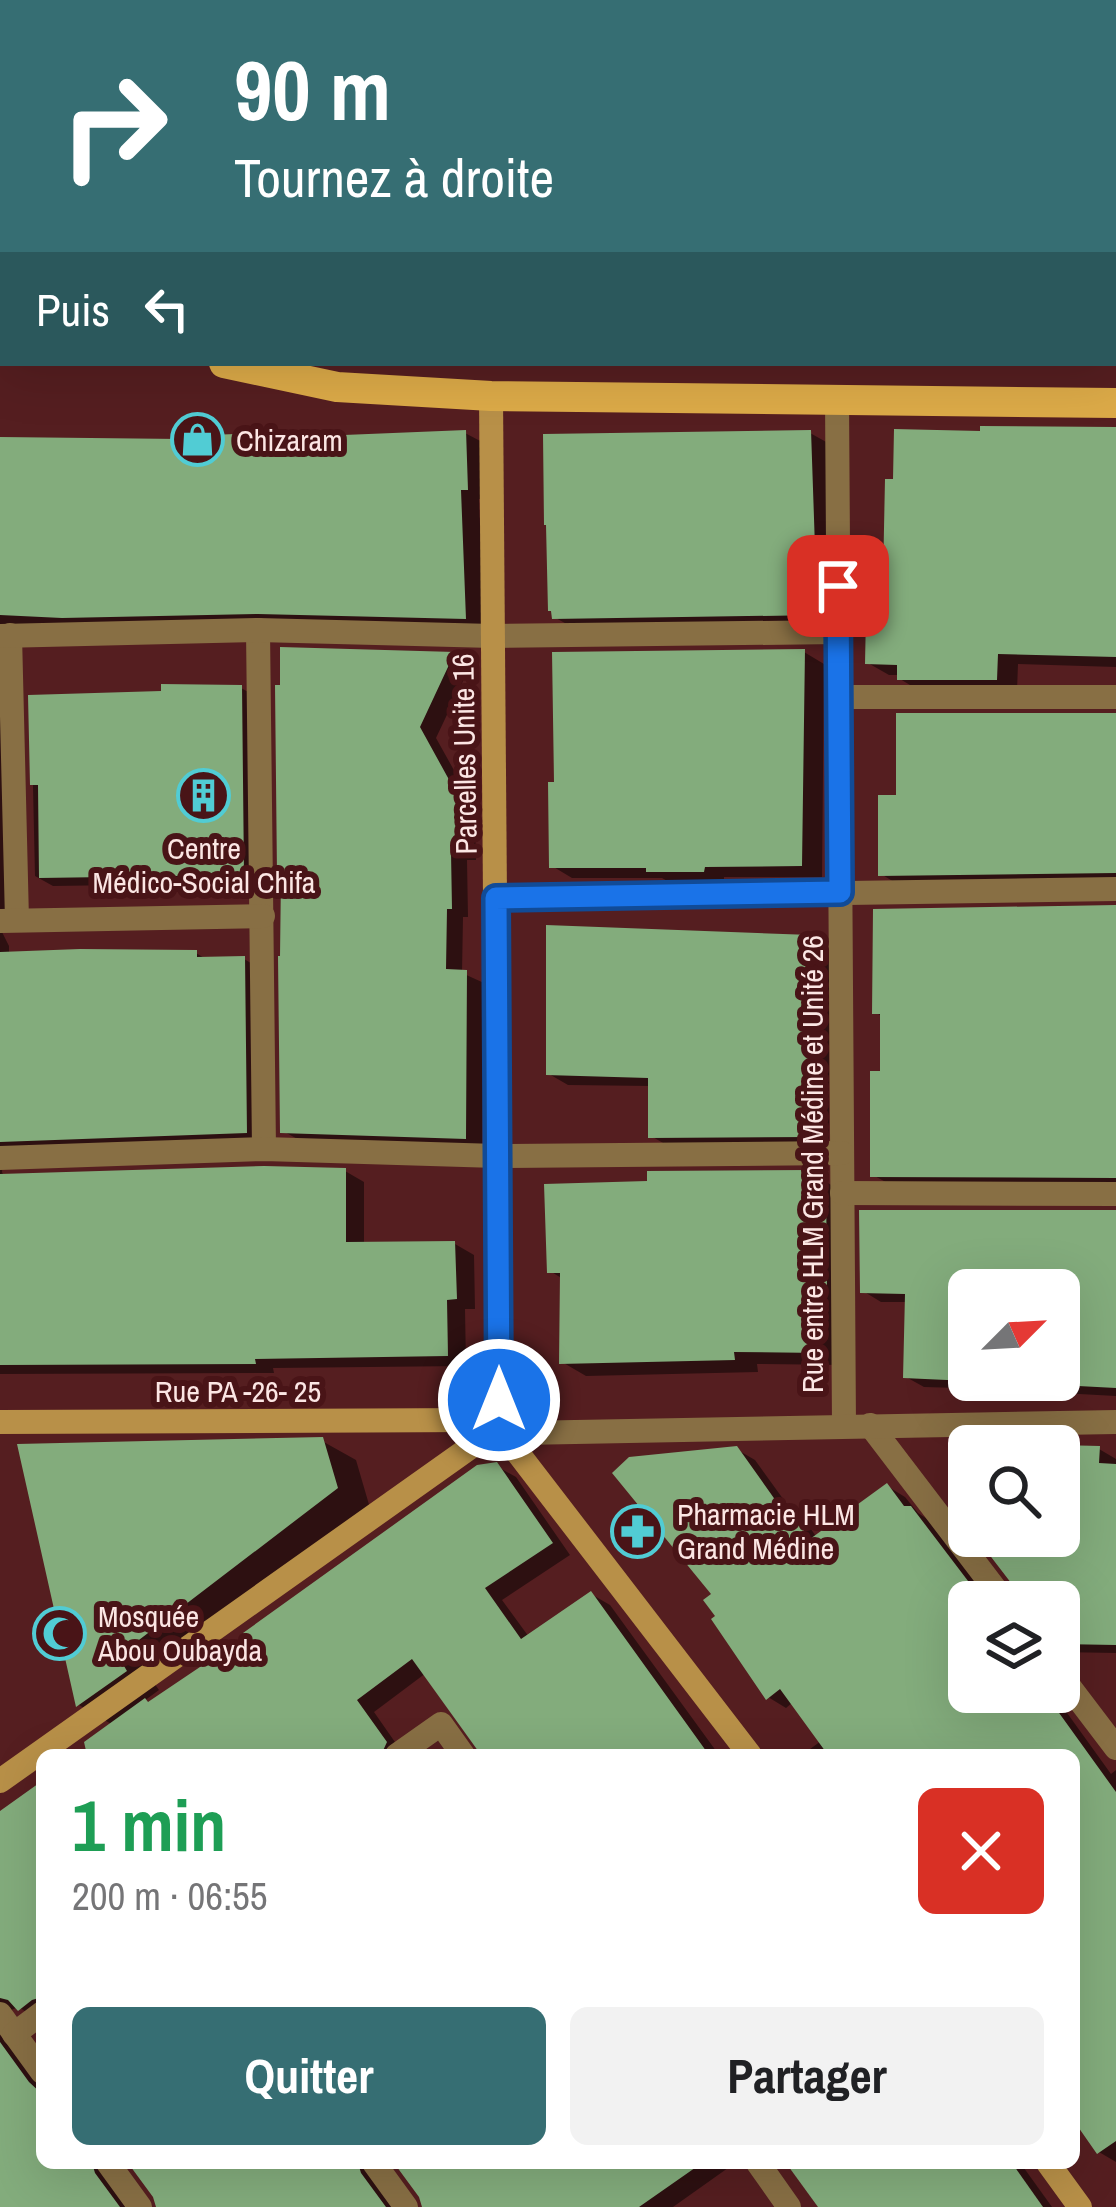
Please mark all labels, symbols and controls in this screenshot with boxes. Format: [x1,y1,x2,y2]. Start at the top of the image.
text: 90 m [234,33,391,146]
icon: right [36,48,192,204]
text: Tournez à droite [234,141,554,214]
icon: left [134,276,200,342]
text: Puis [36,279,110,340]
shop icon: Chizaram [169,412,225,468]
place label: Chizaram [236,420,343,460]
pin [787,535,889,637]
icon: arrive [805,553,871,619]
street label: Parcelles Unite 16 [442,653,486,855]
building icon: Centre Médico-Social Chifa [176,768,232,824]
place label: Centre Médico-Social Chifa [93,828,316,902]
street label: Rue entre HLM Grand Médine et Unité 26 [792,935,832,1393]
north arrow [948,1269,1080,1401]
map controls [948,1269,1080,1713]
position arrow [436,1337,562,1463]
street label: Rue PA -26- 25 [155,1371,321,1411]
button: search [948,1425,1080,1557]
place label: Pharmacie HLM Grand Médine [677,1494,855,1568]
pharmacy icon: Pharmacie HLM Grand Médine [610,1503,666,1559]
button: layers [948,1581,1080,1713]
place label: Mosquée Abou Oubayda [97,1596,262,1670]
mosque icon: Mosquée Abou Oubayda [31,1605,87,1661]
text: 1 min [72,1776,226,1873]
button: close [918,1788,1044,1914]
text: 200 m · 06:55 [72,1870,268,1922]
button: Quitter [72,2007,546,2145]
button: Partager [570,2007,1044,2145]

